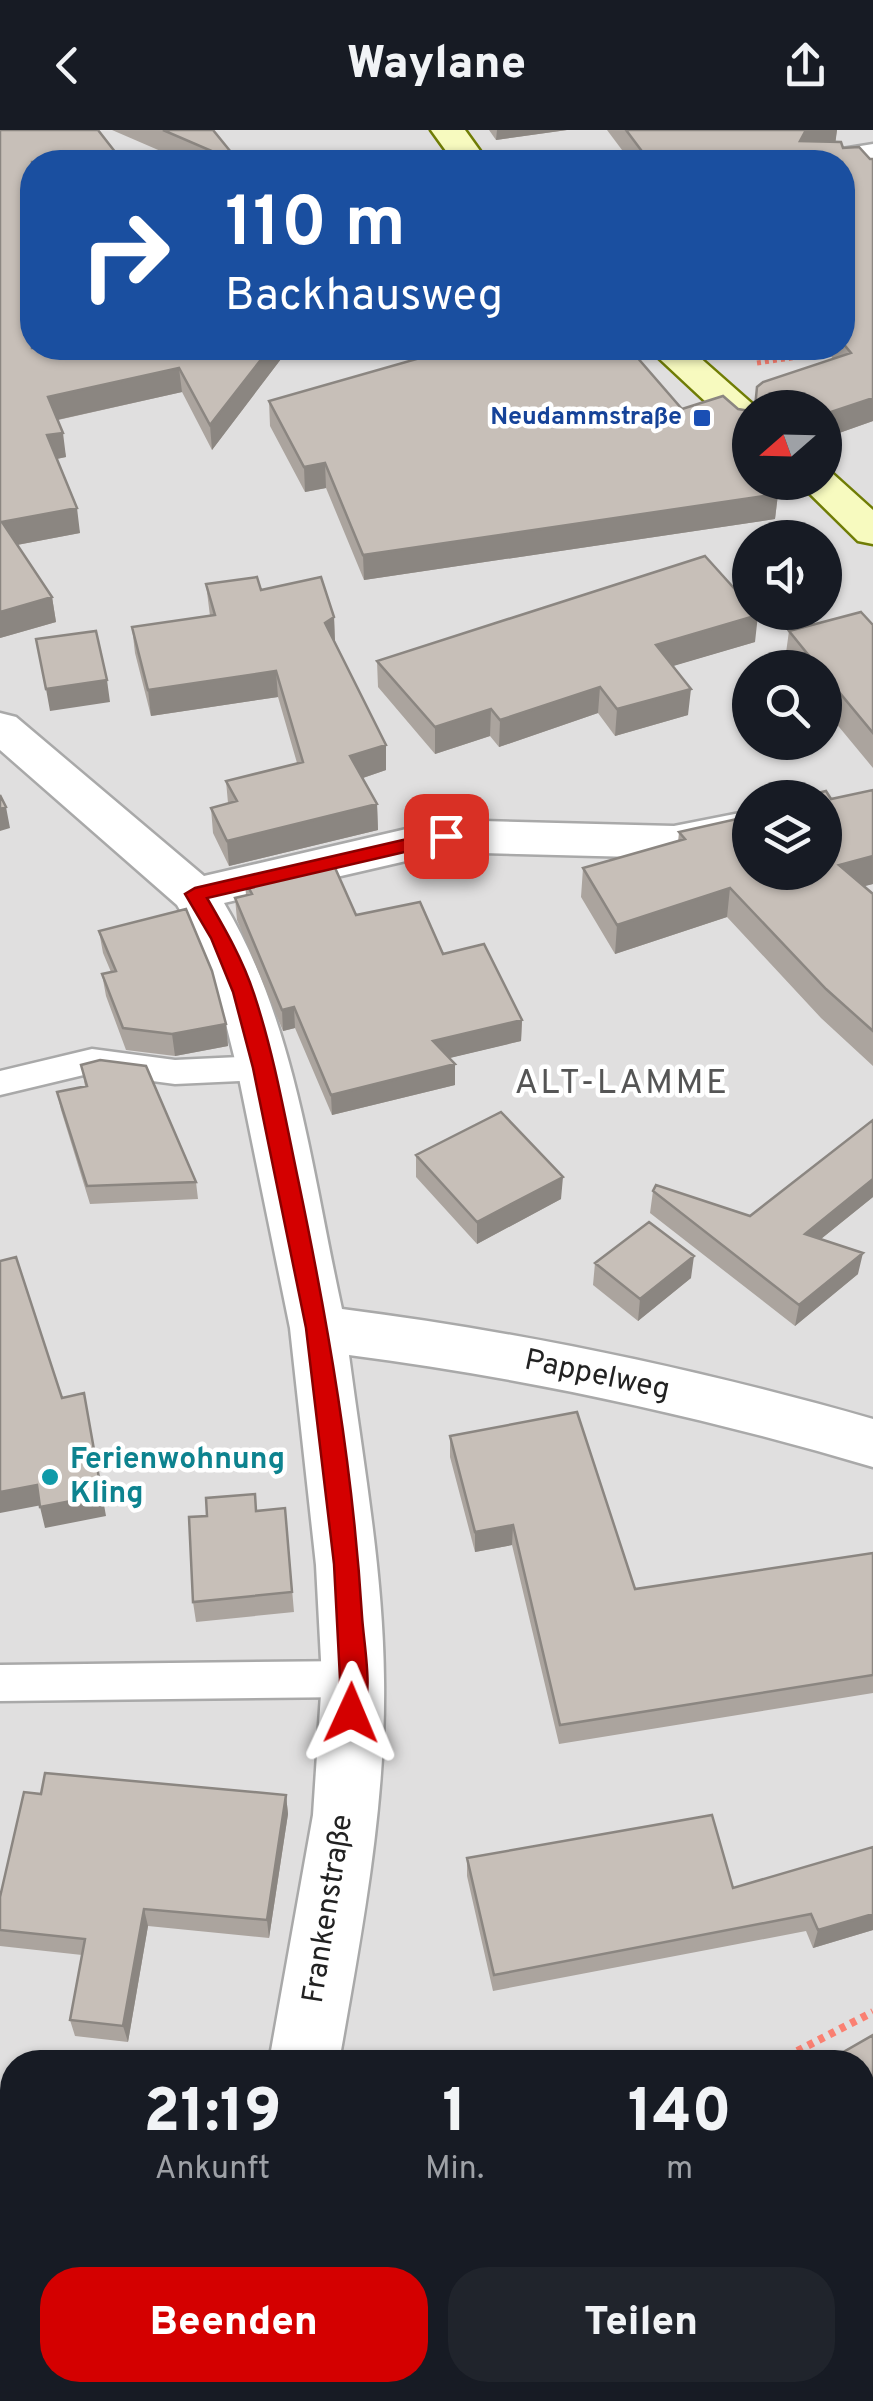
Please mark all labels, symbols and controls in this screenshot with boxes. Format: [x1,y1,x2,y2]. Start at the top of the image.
text: Waylane [347,37,526,94]
icon: back [40,38,95,93]
icon: share [778,38,833,93]
text: 110 m [225,182,406,271]
icon: right [60,190,190,320]
text: Backhausweg [225,269,503,326]
north arrow [732,390,842,500]
map controls [732,390,842,890]
place label: Neudammstraße [490,402,682,434]
marker: Neudammstraße [691,407,713,429]
button: sound [732,520,842,630]
button: search [732,650,842,760]
button: layers [732,780,842,890]
pin [404,794,489,879]
icon: arrive [419,809,474,864]
district label: ALT-LAMME [515,1062,729,1106]
street label: Pappelweg [521,1343,673,1409]
place label: Ferienwohnung Kling [70,1442,285,1513]
marker: Ferienwohnung Kling [39,1466,61,1488]
position arrow [299,1661,403,1765]
street label: Frankenstraße [296,1812,362,2006]
text: 21:19 [144,2077,281,2153]
text: 1 [442,2077,467,2153]
text: 140 [628,2077,732,2153]
text: Ankunft [155,2150,270,2190]
text: Min. [425,2150,484,2190]
text: m [666,2150,693,2190]
button: Beenden [40,2267,428,2382]
button: Teilen [448,2267,835,2382]

